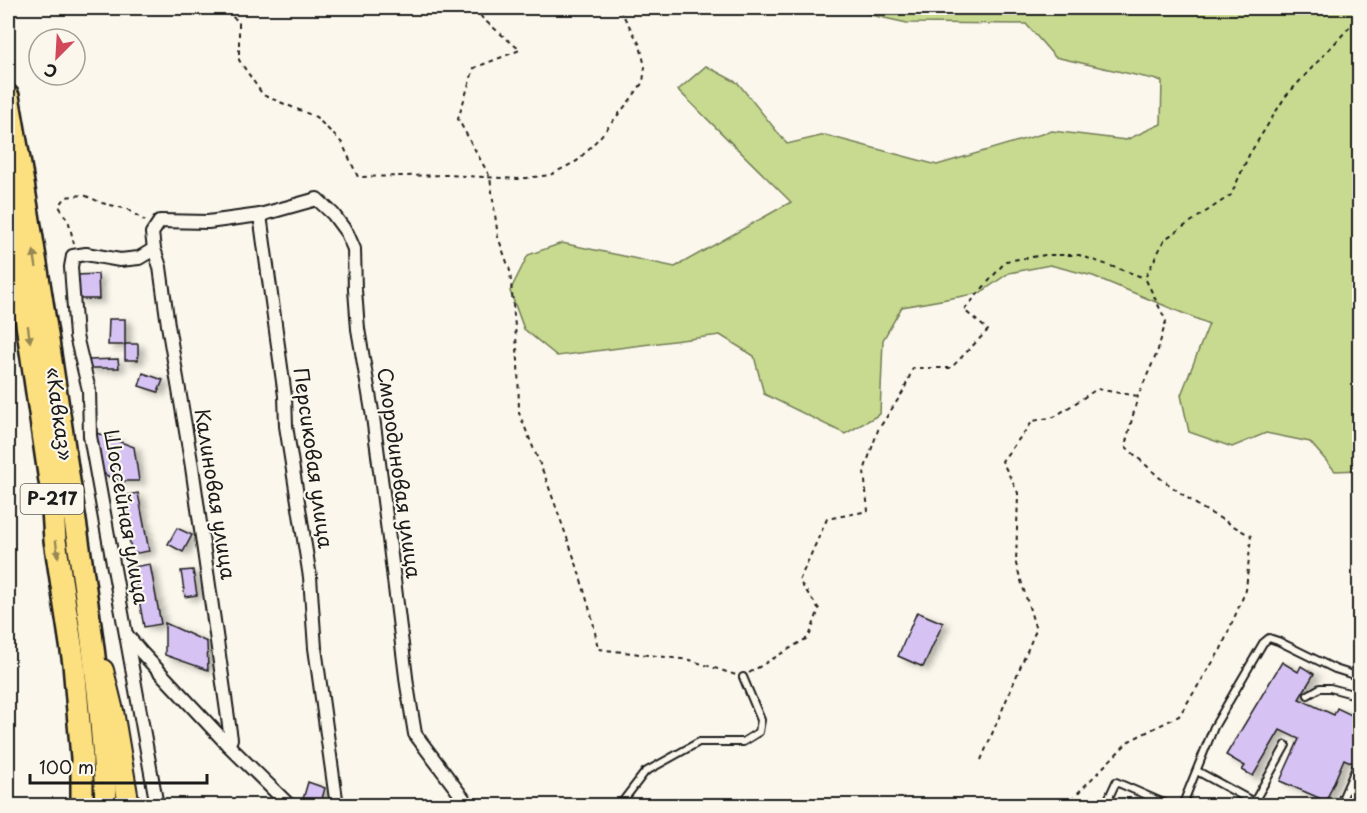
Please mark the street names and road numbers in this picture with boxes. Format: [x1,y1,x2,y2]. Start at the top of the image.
street label: «Кавказ» [39,365,81,463]
street label: Персиковая улица [286,365,342,551]
street label: Смородиновая улица [370,365,430,581]
street label: Калиновая улица [188,406,244,582]
street label: Шоссейная улица [97,427,157,607]
road number: Р-217 [20,484,84,514]

